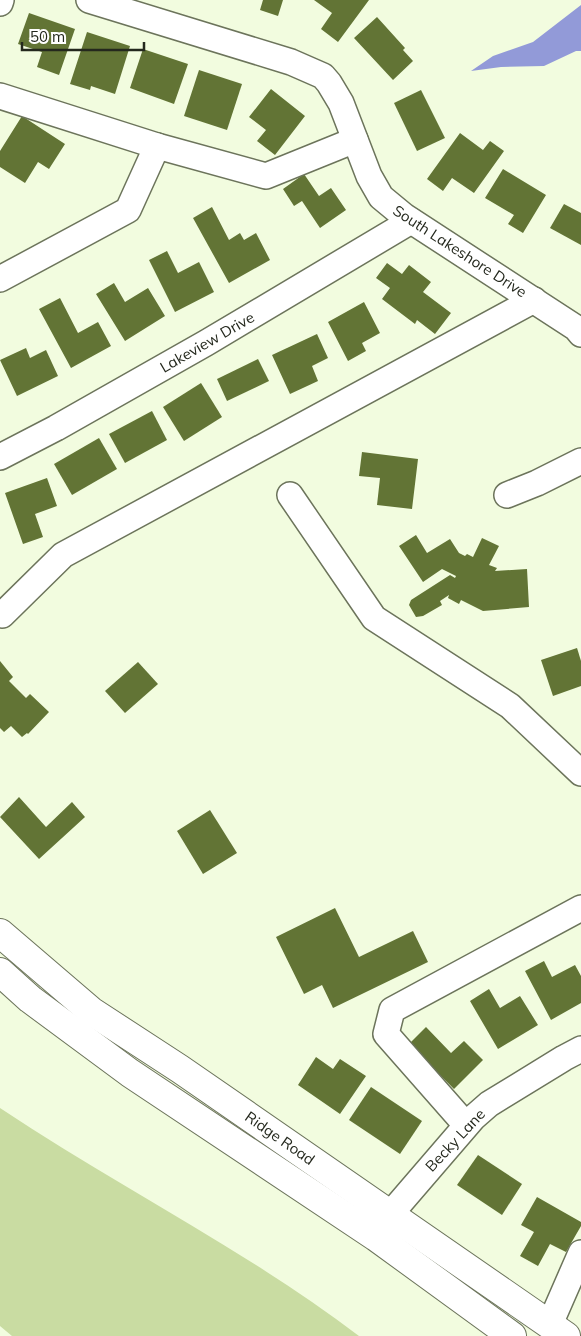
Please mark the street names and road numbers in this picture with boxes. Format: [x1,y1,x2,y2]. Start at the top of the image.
street label: South Lakeshore Drive [389,201,531,301]
street label: Lakeview Drive [157,307,257,377]
street label: Becky Lane [421,1105,489,1175]
street label: Ridge Road [241,1107,319,1169]

